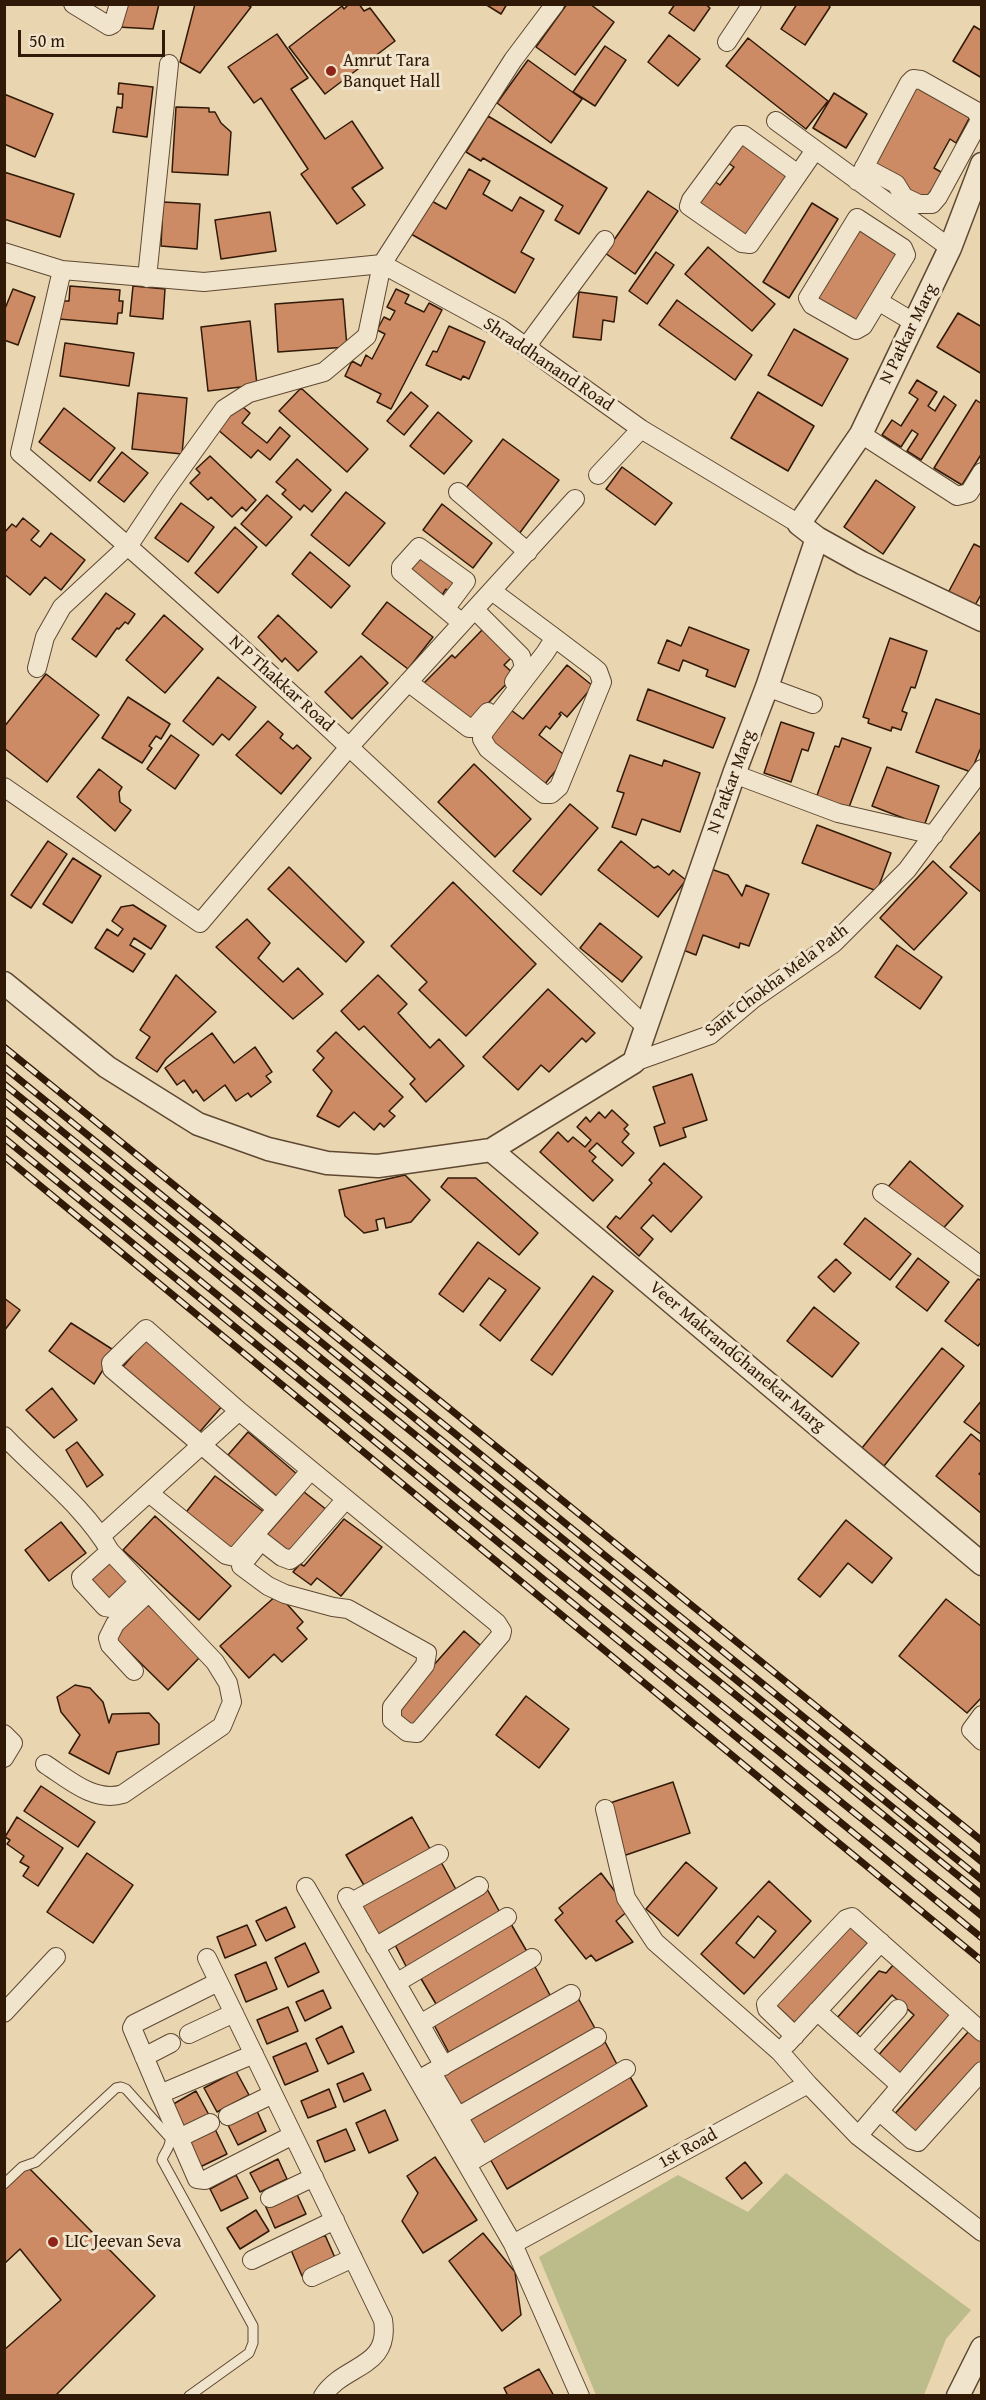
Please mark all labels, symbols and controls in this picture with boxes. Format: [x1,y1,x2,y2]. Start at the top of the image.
scale bar [21,18,168,56]
text: 50 m [29,27,65,54]
place label: Amrut Tara Banquet Hall [343,50,440,92]
marker: Amrut Tara Banquet Hall [324,64,338,78]
street label: N Patkar Marg [875,280,943,388]
street label: Shraddhanand Road [479,313,617,417]
street label: N P Thakkar Road [224,631,338,737]
street label: N Patkar Marg [703,727,761,837]
street label: Sant Chokha Mela Path [701,920,853,1042]
street label: Veer MakrandGhanekar Marg [645,1277,829,1437]
street label: 1st Road [655,2124,721,2174]
place label: LIC Jeevan Seva [65,2231,181,2253]
marker: LIC Jeevan Seva [46,2235,60,2249]

